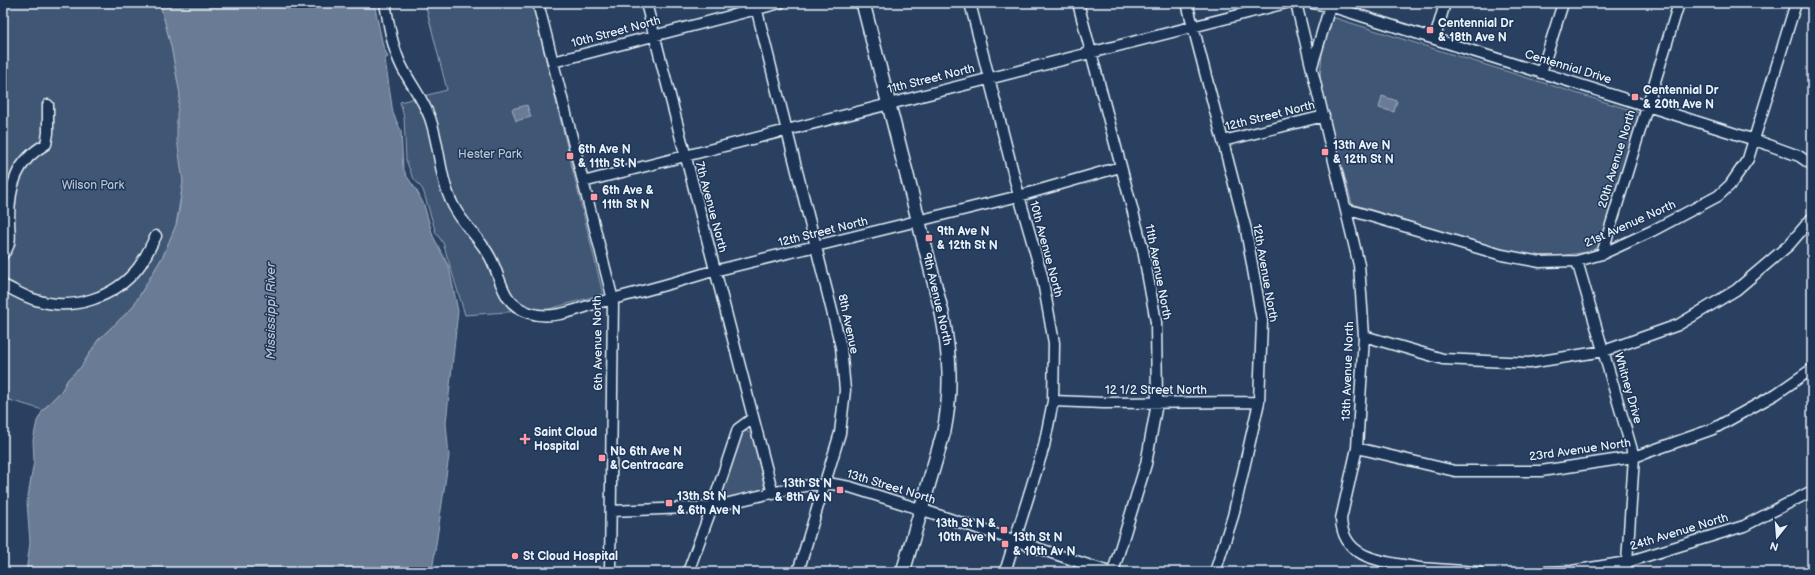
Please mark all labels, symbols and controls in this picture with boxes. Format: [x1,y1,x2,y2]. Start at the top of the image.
street label: 10th Street North [570,13,663,51]
place label: Centennial Dr & 18th Ave N [1438,16,1514,45]
marker: Centennial Dr & 18th Ave N [1425,25,1435,35]
street label: Centennial Drive [1523,47,1613,87]
street label: 11th Street North [886,61,977,97]
place label: Centennial Dr & 20th Ave N [1643,83,1719,112]
marker: Centennial Dr & 20th Ave N [1630,92,1640,102]
street label: 12th Street North [1224,98,1317,134]
street label: 20th Avenue North [1595,108,1639,210]
place label: 13th Ave N & 12th St N [1333,138,1394,167]
place label: 6th Ave N & 11th St N [578,142,637,171]
park label: Hester Park [458,147,522,162]
marker: 13th Ave N & 12th St N [1320,147,1330,157]
marker: 6th Ave N & 11th St N [565,151,575,161]
street label: 7th Avenue North [692,160,730,254]
park label: Wilson Park [62,178,124,193]
place label: 6th Ave & 11th St N [602,183,654,212]
marker: 6th Ave & 11th St N [589,192,599,202]
street label: 21st Avenue North [1582,197,1678,251]
street label: 10th Avenue North [1026,199,1066,299]
street label: 12th Street North [777,214,870,250]
street label: 11th Avenue North [1141,223,1175,321]
street label: 12th Avenue North [1249,223,1281,324]
place label: 9th Ave N & 12th St N [937,224,998,253]
marker: 9th Ave N & 12th St N [924,233,934,243]
street label: 9th Avenue North [919,251,955,347]
water label: Mississippi River [263,261,279,360]
street label: 8th Avenue [834,293,862,355]
street label: 6th Avenue North [590,295,606,391]
street label: 13th Avenue North [1339,321,1357,421]
street label: Whitney Drive [1611,351,1645,425]
street label: 12 1/2 Street North [1105,383,1207,398]
place label: Saint Cloud Hospital [534,425,597,454]
marker: Saint Cloud Hospital [519,433,531,445]
street label: 23rd Avenue North [1528,435,1632,465]
place label: Nb 6th Ave N & Centracare [610,444,684,473]
marker: Nb 6th Ave N & Centracare [597,453,607,463]
street label: 13th Street North [845,466,938,508]
place label: 13th St N & 8th Av N [775,476,832,505]
marker: 13th St N & 8th Av N [835,485,845,495]
place label: 13th St N & 6th Ave N [677,489,741,518]
marker: 13th St N & 6th Ave N [664,498,674,508]
street label: 24th Avenue North [1628,510,1730,554]
place label: 13th St N & 10th Ave N [935,516,996,545]
north arrow [1757,517,1797,557]
marker: 13th St N & 10th Ave N [999,525,1009,535]
place label: 13th St N & 10th Av N [1013,530,1075,559]
marker: 13th St N & 10th Av N [1000,539,1010,549]
text: N [1768,539,1780,554]
place label: St Cloud Hospital [523,549,618,564]
marker: St Cloud Hospital [510,551,520,561]

